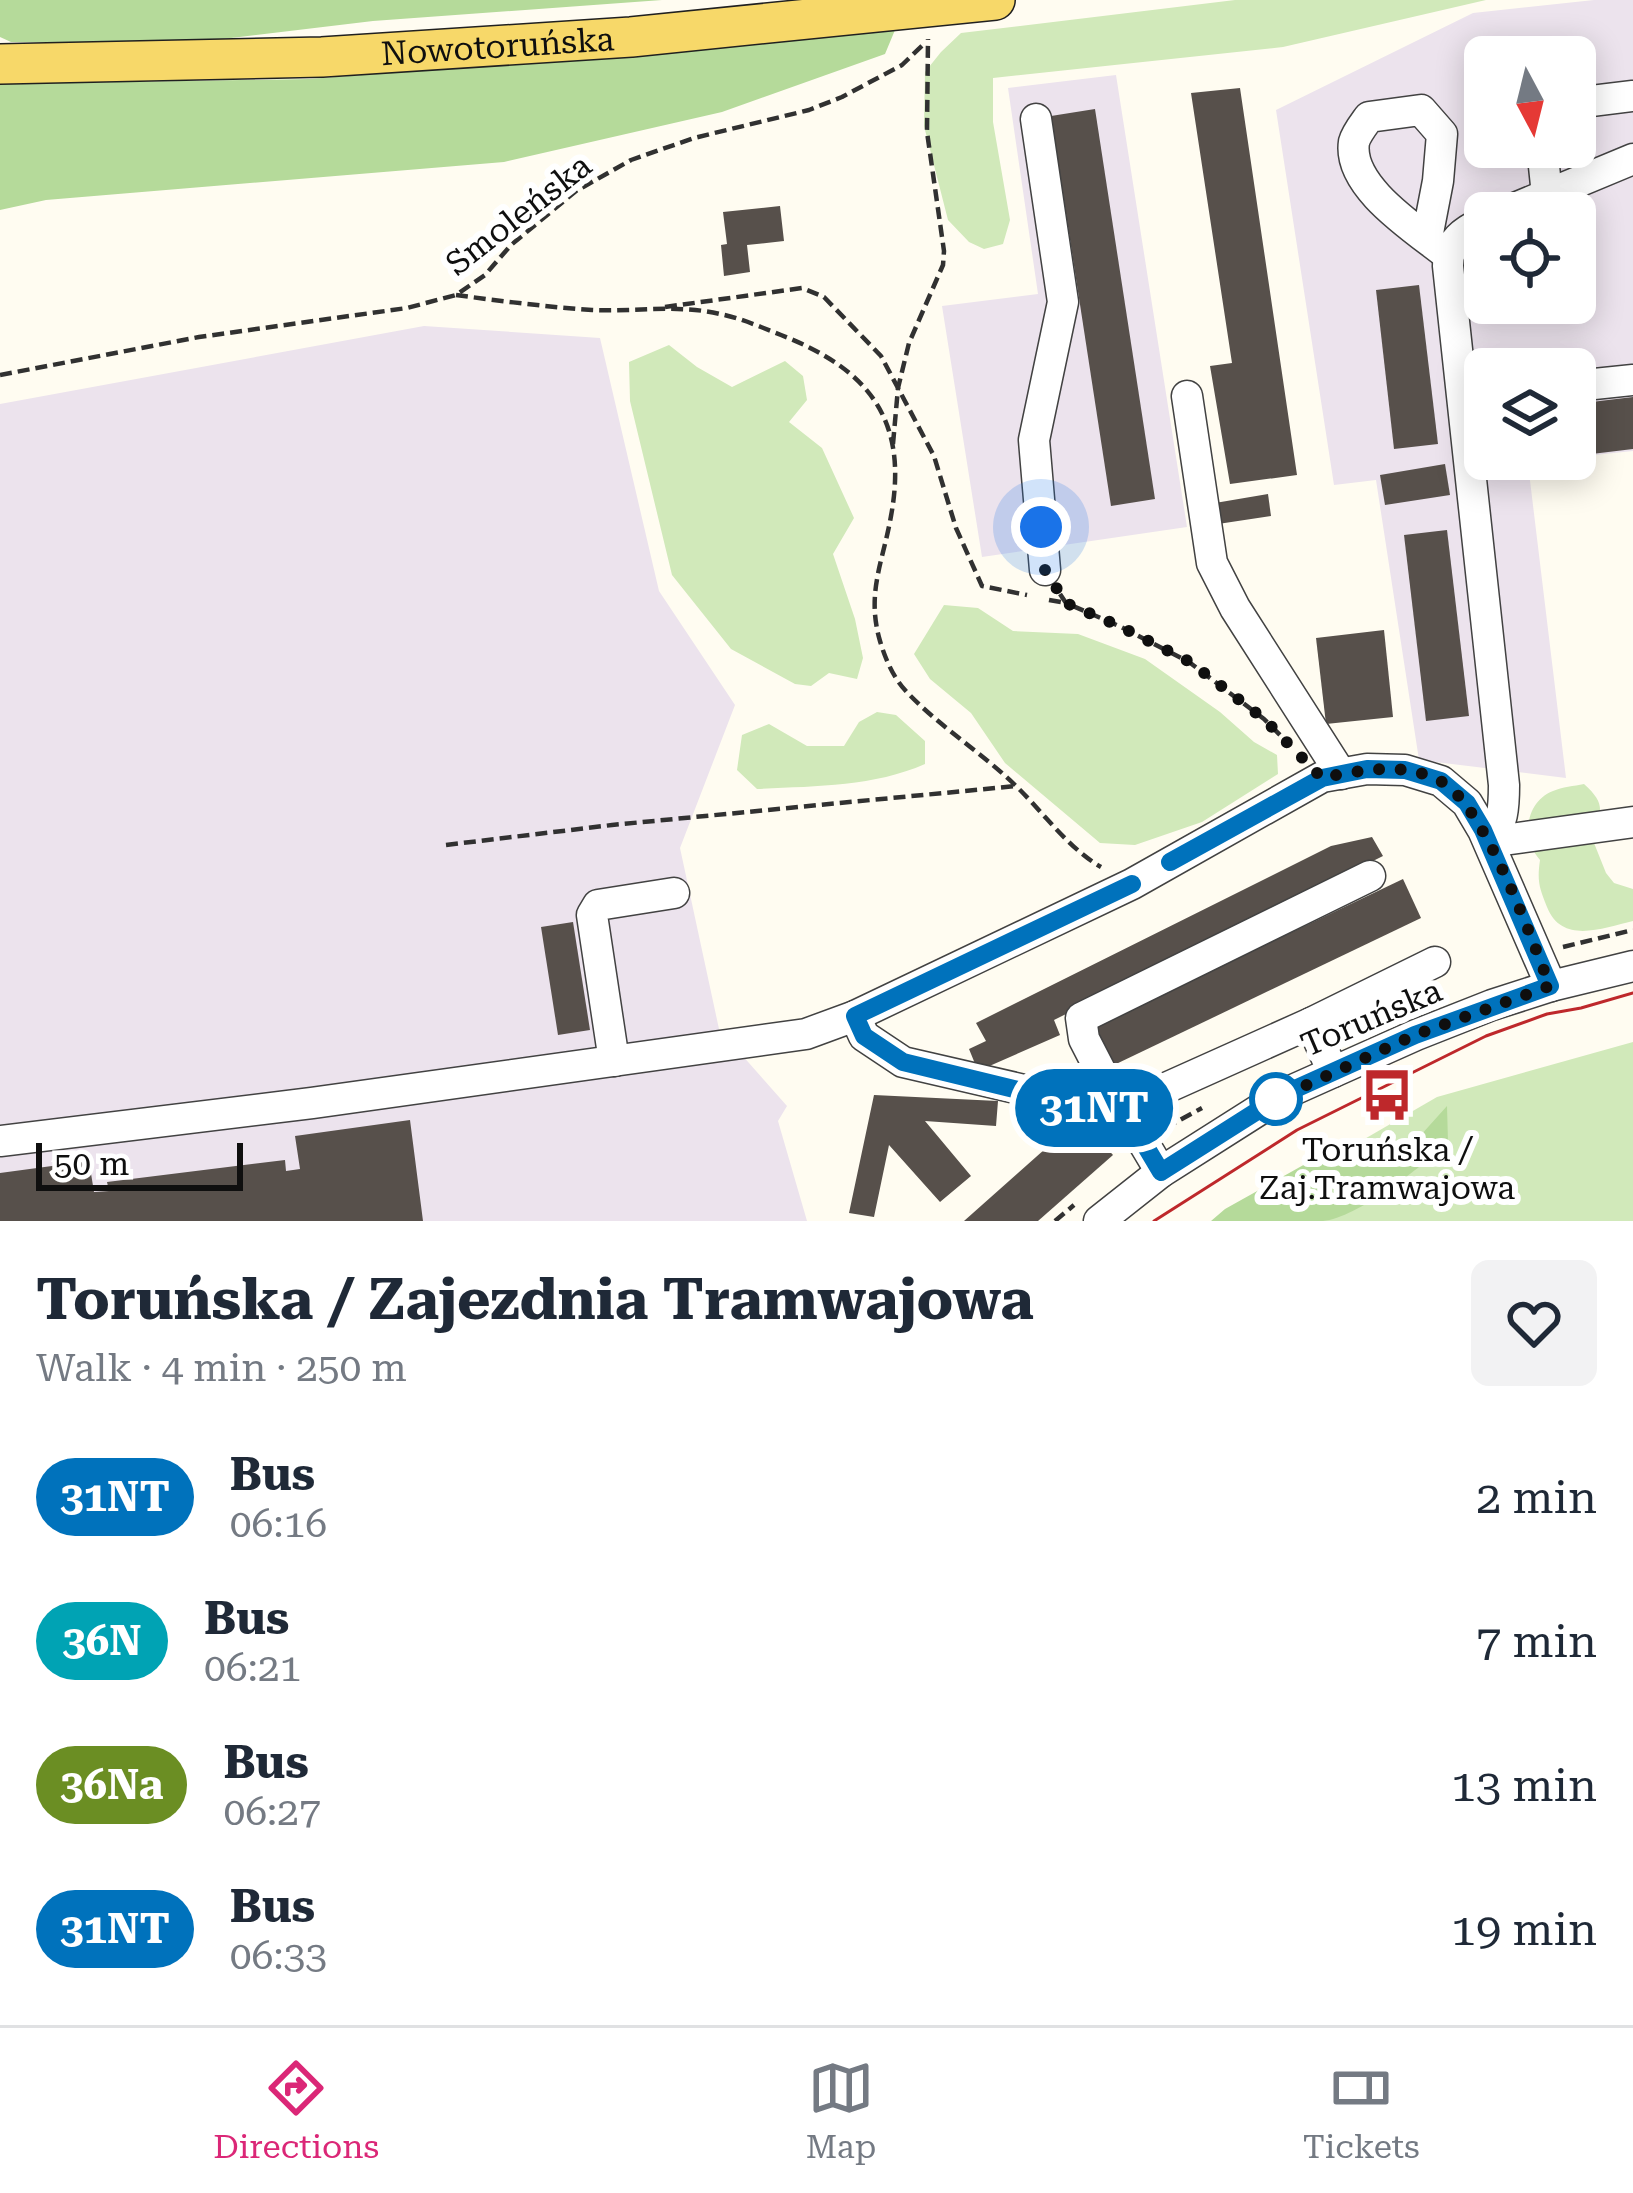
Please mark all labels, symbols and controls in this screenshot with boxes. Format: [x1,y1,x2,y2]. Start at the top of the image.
street label: Nowotoruńska [380,19,616,73]
north arrow [1464,36,1596,168]
map controls [1464,36,1596,480]
street label: Smoleńska [438,145,599,283]
button: locate [1464,192,1596,324]
button: layers [1464,348,1596,480]
your location [1011,497,1071,557]
street label: Toruńska [1295,970,1447,1065]
bus stop icon: Toruńska / Zaj.Tramwajowa [1358,1066,1416,1124]
line badge: 31NT [1010,1069,1178,1147]
unlabelled marker [1251,1074,1301,1124]
text: 31NT [1039,1083,1149,1132]
place label: Toruńska / Zaj.Tramwajowa [1259,1130,1515,1207]
scale bar [36,1137,243,1190]
text: 50 m [54,1144,129,1183]
button: heart [1471,1260,1597,1386]
text: Toruńska / Zajezdnia Tramwajowa [36,1266,1034,1333]
text: Walk · 4 min · 250 m [36,1345,407,1391]
text: Bus [230,1448,315,1501]
text: 2 min [1476,1471,1597,1524]
text: 31NT [60,1472,170,1521]
text: 06:16 [230,1501,327,1547]
text: Bus [204,1592,289,1645]
text: 7 min [1476,1615,1597,1668]
text: 36N [62,1616,142,1665]
text: 06:21 [204,1645,301,1691]
text: Bus [223,1736,309,1789]
text: 13 min [1451,1759,1597,1812]
text: 36Na [60,1760,163,1809]
text: 06:27 [223,1789,321,1835]
text: Bus [230,1880,315,1933]
text: 19 min [1451,1903,1597,1956]
text: 31NT [60,1904,170,1953]
text: 06:33 [230,1933,327,1979]
tab: Directions [213,2055,379,2166]
tab: Map [806,2055,876,2166]
tab: Tickets [1303,2055,1420,2166]

